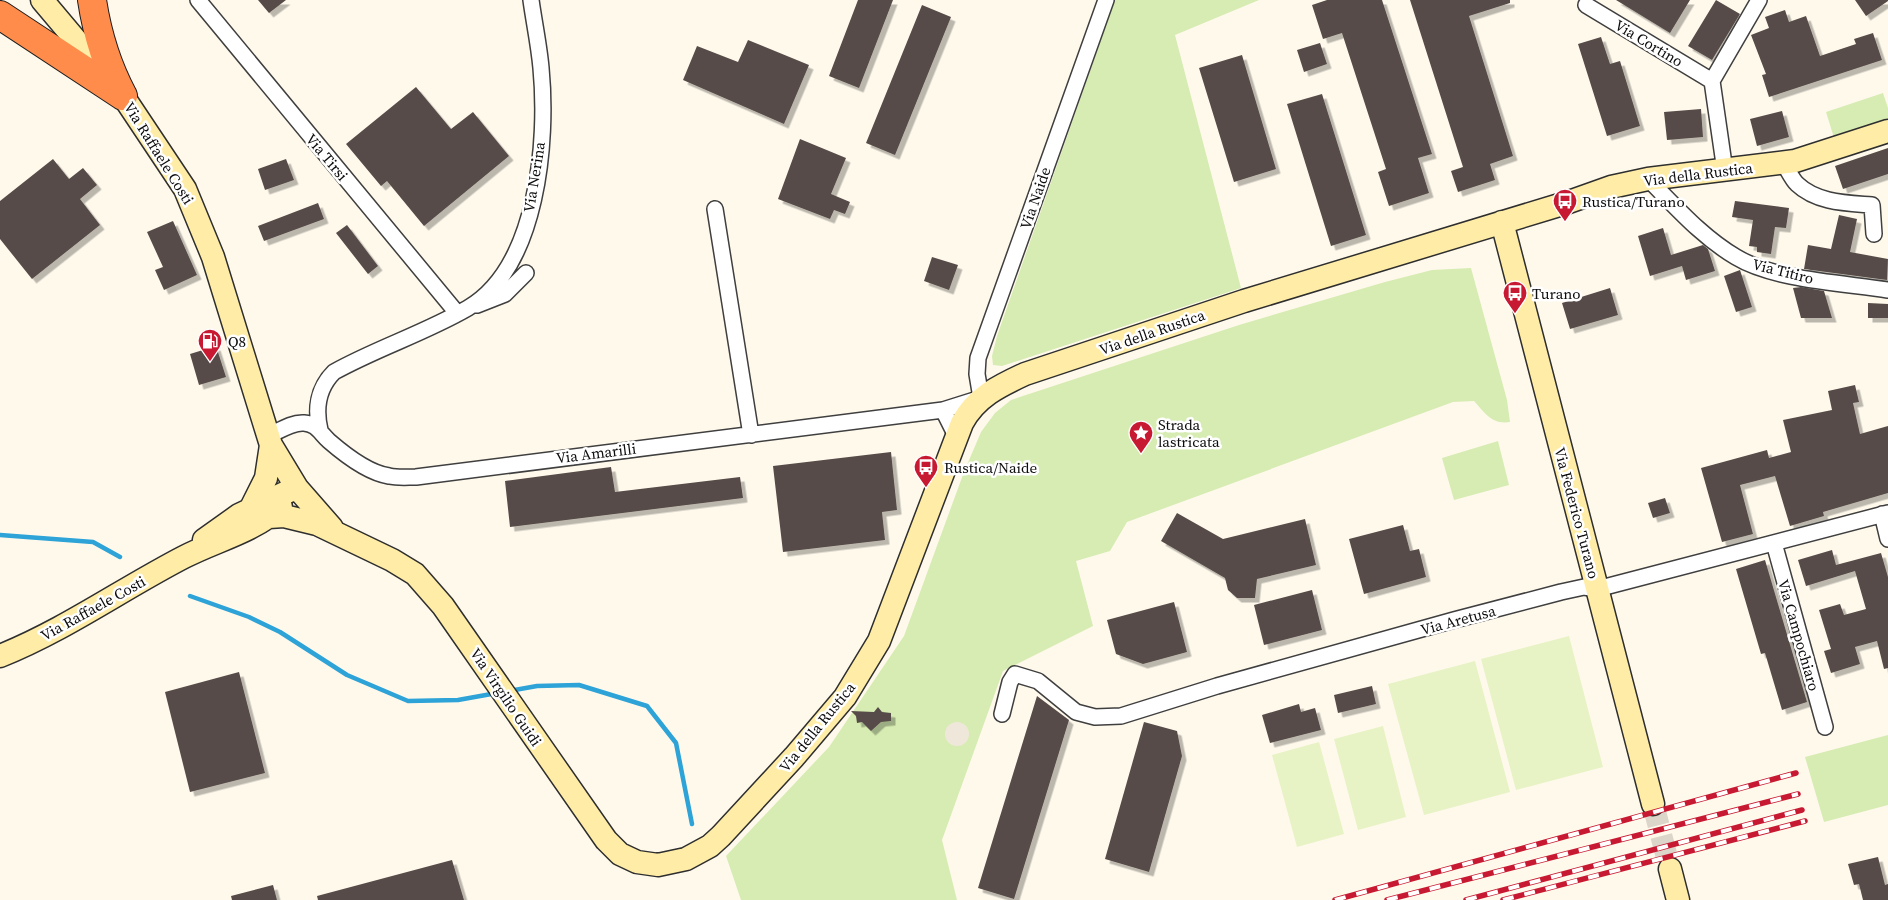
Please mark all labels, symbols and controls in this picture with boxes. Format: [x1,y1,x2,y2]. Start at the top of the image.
street label: Via Cortino [1611,14,1687,72]
street label: Via Raffaele Costi [119,98,199,208]
street label: Via Tirsi [301,129,353,185]
street label: Via Nerina [518,140,550,214]
street label: Via della Rustica [1642,157,1754,191]
street label: Via Naide [1015,164,1056,232]
bus stop icon: Rustica/Turano [1552,188,1578,222]
place label: Rustica/Turano [1582,191,1685,212]
street label: Via Titiro [1750,253,1816,289]
bus stop icon: Turano [1502,280,1528,314]
place label: Turano [1532,283,1581,304]
street label: Via della Rustica [1096,304,1208,360]
fuel station icon: Q8 [197,328,223,362]
place label: Q8 [228,331,246,352]
place label: Strada lastricata [1158,414,1220,452]
place icon: Strada lastricata [1128,420,1154,454]
street label: Via Amarilli [555,438,637,468]
street label: Via Federico Turano [1549,445,1605,581]
bus stop icon: Rustica/Naide [913,454,939,488]
place label: Rustica/Naide [944,457,1038,478]
street label: Via Raffaele Costi [37,570,149,646]
street label: Via Campochiaro [1773,577,1825,693]
street label: Via Aretusa [1418,600,1498,640]
street label: Via Virgilio Guidi [465,644,547,750]
street label: Via della Rustica [774,677,860,776]

